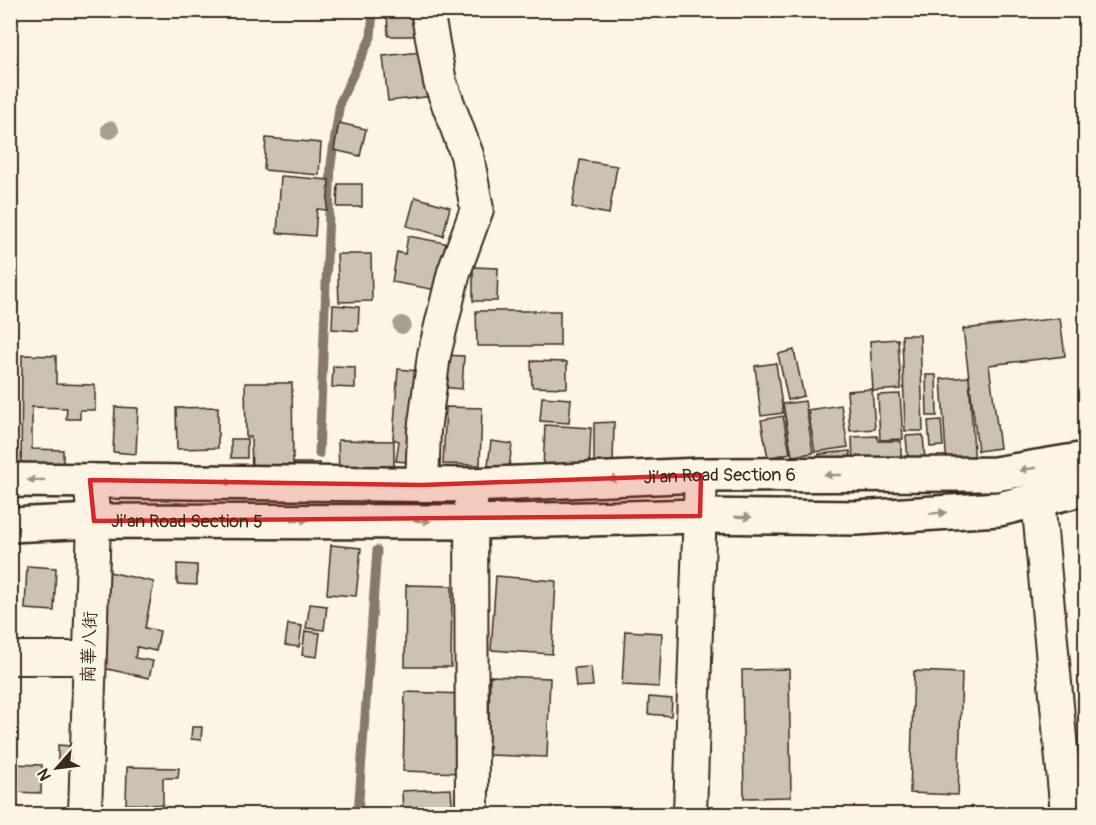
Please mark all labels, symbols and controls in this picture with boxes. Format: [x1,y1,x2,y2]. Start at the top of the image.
street label: Ji’an Road Section 6 [643,464,796,489]
one-way arrow [1018,464,1037,473]
one-way arrow [824,470,843,480]
one-way arrow [608,474,627,483]
one-way arrow [26,475,45,485]
one-way arrow [221,477,240,487]
one-way arrow [929,508,948,517]
street label: Ji’an Road Section 5 [111,510,263,533]
one-way arrow [734,512,753,522]
one-way arrow [290,515,309,525]
one-way arrow [413,516,432,526]
street label: 南華八街 [77,611,102,683]
north arrow [27,738,87,798]
text: N [33,765,56,784]

